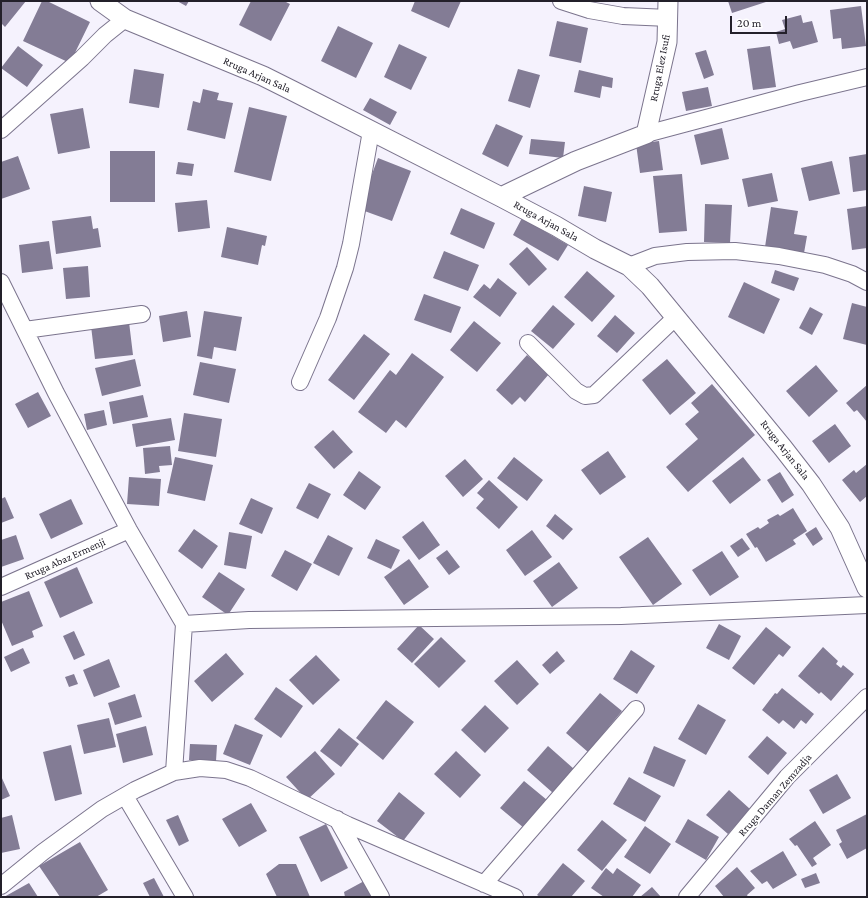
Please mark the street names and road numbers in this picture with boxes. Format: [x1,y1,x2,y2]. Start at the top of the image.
street label: Rruga Elez Isufi [647,33,673,103]
street label: Rruga Arjan Sala [221,54,293,96]
street label: Rruga Arjan Sala [511,198,581,244]
street label: Rruga Arjan Sala [758,417,812,483]
street label: Rruga Abaz Ermenji [23,535,107,583]
street label: Rruga Daman Zemzadja [735,751,815,839]

